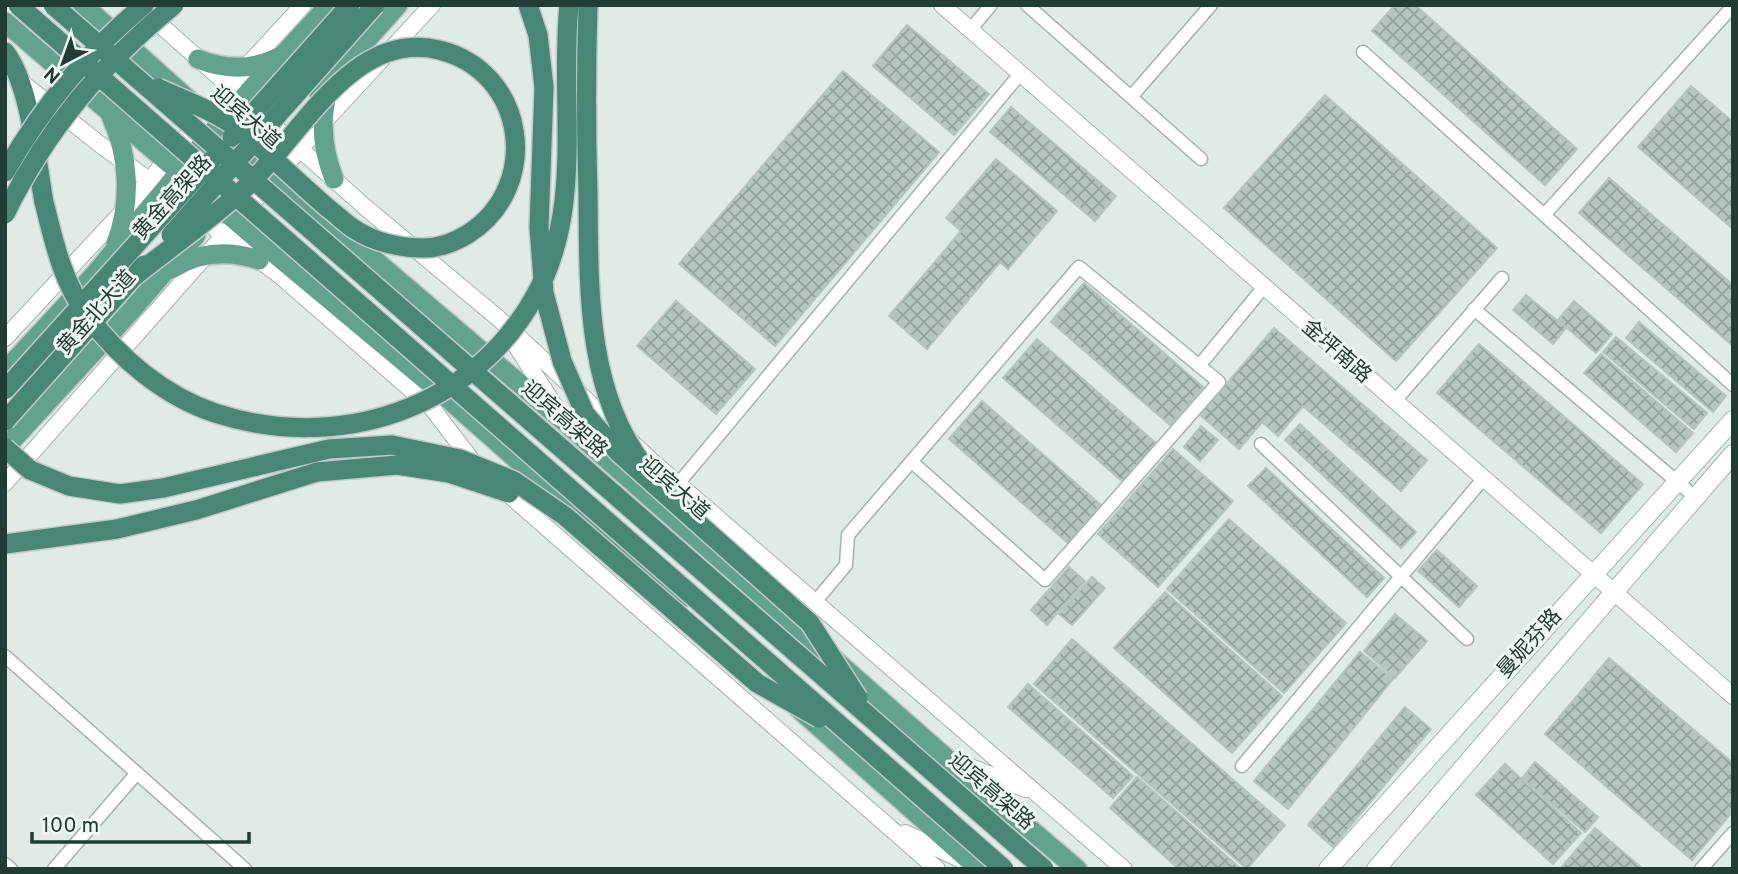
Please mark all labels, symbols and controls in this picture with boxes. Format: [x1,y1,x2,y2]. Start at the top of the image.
north arrow [28,28,98,98]
text: N [40,61,66,88]
street label: 迎宾大道 [204,80,286,156]
street label: 黄金高架路 [128,150,218,246]
street label: 黄金北大道 [52,265,142,361]
street label: 金坪南路 [1295,314,1377,390]
street label: 迎宾高架路 [516,375,612,465]
street label: 迎宾大道 [633,451,715,527]
street label: 曼妮芬路 [1492,604,1568,684]
street label: 迎宾高架路 [943,747,1039,837]
scale bar [32,800,248,844]
text: 100 m [42,813,99,840]

